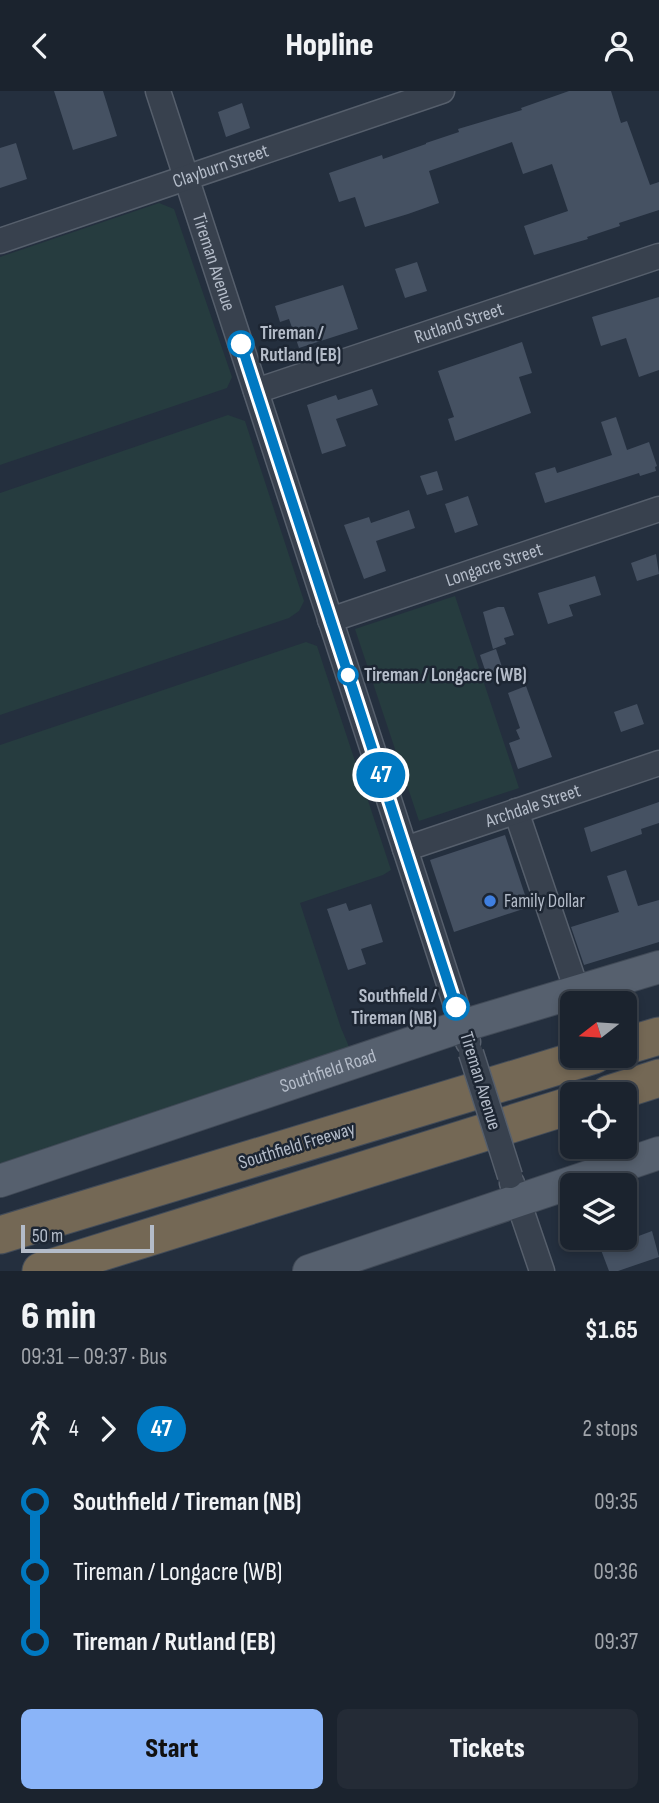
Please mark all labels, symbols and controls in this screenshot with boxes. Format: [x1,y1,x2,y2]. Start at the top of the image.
text: Hopline [285,26,374,65]
icon: back [21,27,59,65]
icon: person [600,27,638,65]
street label: Clayburn Street [170,139,272,193]
street label: Tireman Avenue [187,210,240,314]
street label: Rutland Street [411,297,507,349]
place label: Tireman / Rutland (EB) [260,322,341,367]
marker: Tireman / Rutland (EB) [228,331,254,357]
street label: Longacre Street [442,538,546,592]
place label: Tireman / Longacre (WB) [364,664,527,687]
marker: Tireman / Longacre (WB) [338,665,358,685]
line badge: 47 [350,752,412,798]
text: 47 [370,760,392,789]
street label: Archdale Street [481,779,584,833]
place label: Family Dollar [504,890,585,913]
marker: Family Dollar [482,893,498,909]
place label: Southfield / Tireman (NB) [351,985,438,1030]
north arrow [560,991,637,1067]
map controls [560,991,637,1250]
marker: Southfield / Tireman (NB) [443,994,469,1020]
street label: Tireman Avenue [454,1029,506,1133]
street label: Southfield Road [277,1044,379,1098]
button: locate [560,1082,637,1159]
street label: Southfield Freeway [236,1117,359,1175]
button: layers [560,1173,637,1250]
scale bar [21,1222,154,1254]
text: 50 m [32,1225,63,1248]
text: 6 min [21,1294,96,1339]
text: $1.65 [585,1315,638,1346]
text: 09:31 – 09:37 · Bus [21,1343,167,1371]
icon: walk [21,1410,59,1448]
icon: forward [89,1410,127,1448]
text: 47 [151,1414,172,1443]
text: 4 [69,1415,79,1443]
text: 2 stops [582,1415,638,1443]
text: Southfield / Tireman (NB) [73,1487,301,1518]
text: 09:35 [594,1488,638,1516]
text: Tireman / Longacre (WB) [73,1557,282,1588]
text: 09:36 [594,1558,638,1586]
text: Tireman / Rutland (EB) [73,1627,276,1658]
text: 09:37 [594,1628,638,1656]
button: Start [21,1709,323,1789]
button: Tickets [337,1709,638,1789]

